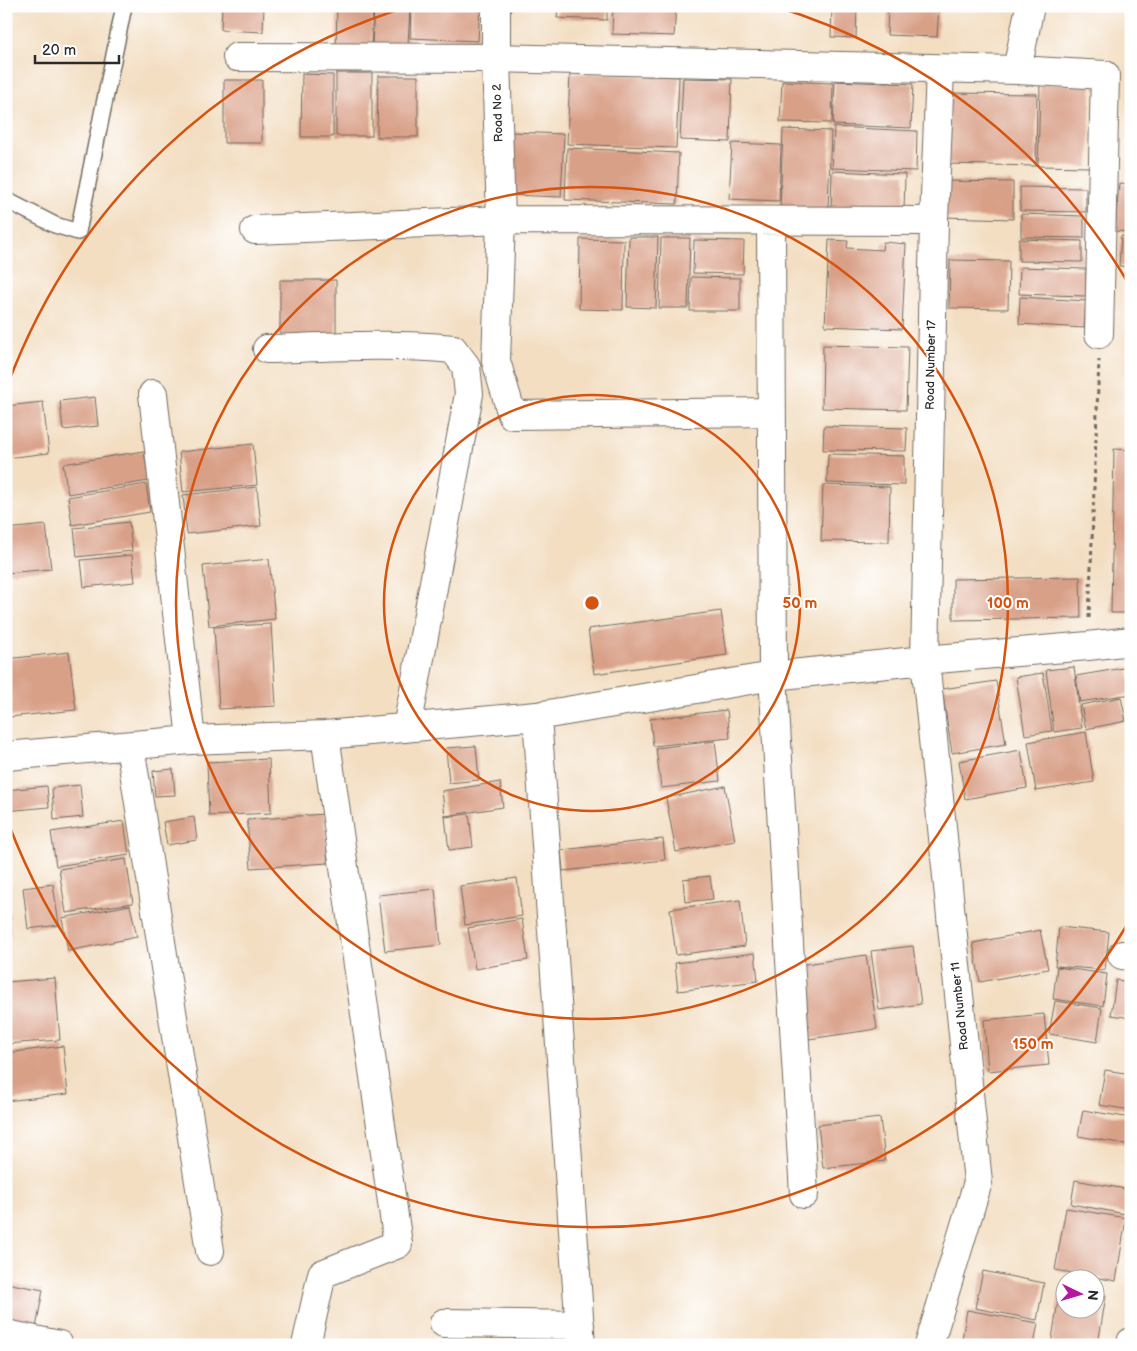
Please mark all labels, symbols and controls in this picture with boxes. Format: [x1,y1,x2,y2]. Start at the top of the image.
scale bar [35,32,119,64]
text: 20 m [42,41,76,60]
street label: Road No 2 [489,84,507,142]
street label: Road Number 17 [923,320,939,410]
centre of rings [583,594,601,612]
text: 50 m [783,594,818,613]
text: 100 m [987,594,1029,613]
street label: Road Number 11 [948,961,972,1051]
text: 150 m [1012,1035,1054,1054]
north arrow [1054,1268,1104,1318]
text: N [1084,1289,1101,1301]

